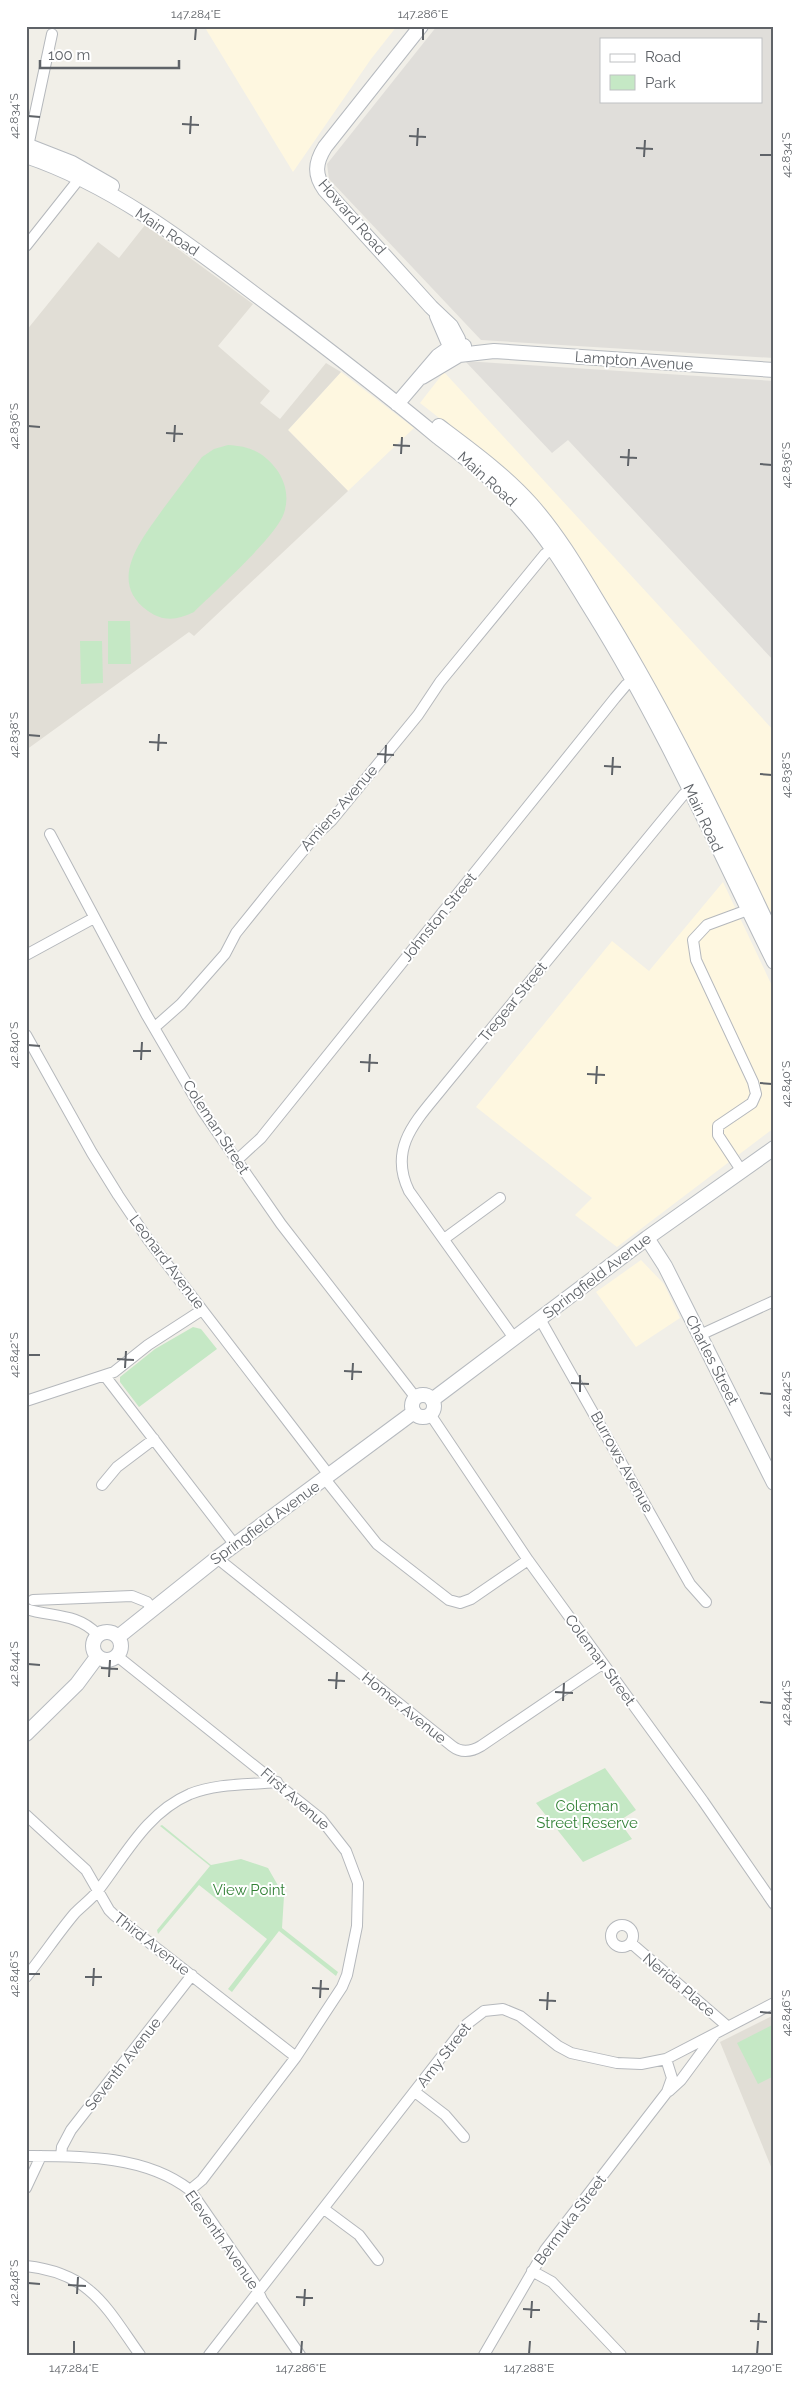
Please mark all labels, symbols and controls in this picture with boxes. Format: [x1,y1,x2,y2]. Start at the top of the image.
text: 147.284°E [171,7,221,21]
text: 147.286°E [398,7,448,21]
scale bar [40,38,179,70]
legend [600,38,762,102]
text: 100 m [48,46,90,64]
text: Road [645,48,681,66]
text: Park [645,74,676,92]
text: 42.834°S [7,93,21,139]
text: 42.834°S [779,132,793,178]
street label: Howard Road [314,176,390,258]
street label: Main Road [132,204,202,260]
street label: Lampton Avenue [574,348,694,374]
text: 42.836°S [7,403,21,449]
text: 42.836°S [779,442,793,488]
street label: Main Road [454,448,520,510]
text: 42.838°S [7,712,21,758]
text: 42.838°S [779,752,793,798]
street label: Amiens Avenue [297,761,381,855]
street label: Main Road [679,781,727,855]
street label: Johnston Street [398,869,480,965]
street label: Tregear Street [475,958,551,1046]
text: 42.840°S [7,1022,21,1068]
text: 42.840°S [779,1061,793,1107]
street label: Coleman Street [179,1077,253,1177]
street label: Leonard Avenue [126,1211,208,1313]
street label: Springfield Avenue [539,1229,655,1323]
street label: Charles Street [682,1312,742,1408]
text: 42.842°S [7,1332,21,1378]
text: 42.842°S [779,1371,793,1417]
street label: Burrows Avenue [587,1408,657,1516]
street label: Springfield Avenue [207,1477,323,1569]
street label: Coleman Street [561,1611,639,1709]
text: 42.844°S [7,1641,21,1687]
street label: Homer Avenue [358,1668,450,1748]
text: 42.844°S [779,1680,793,1726]
street label: First Avenue [257,1764,333,1834]
park label: Coleman Street Reserve [536,1797,638,1832]
park label: View Point [213,1881,285,1899]
street label: Third Avenue [110,1909,194,1979]
street label: Nerida Place [639,1950,719,2021]
text: 42.846°S [7,1951,21,1997]
text: 42.846°S [779,1990,793,2036]
street label: Seventh Avenue [81,2014,165,2114]
street label: Amy Street [413,2019,475,2091]
street label: Bermuka Street [530,2171,610,2269]
street label: Eleventh Avenue [181,2187,263,2293]
text: 42.848°S [7,2260,21,2306]
text: 147.284°E [49,2361,99,2375]
text: 147.286°E [276,2361,326,2375]
text: 147.288°E [504,2361,554,2375]
text: 147.290°E [732,2361,782,2375]

